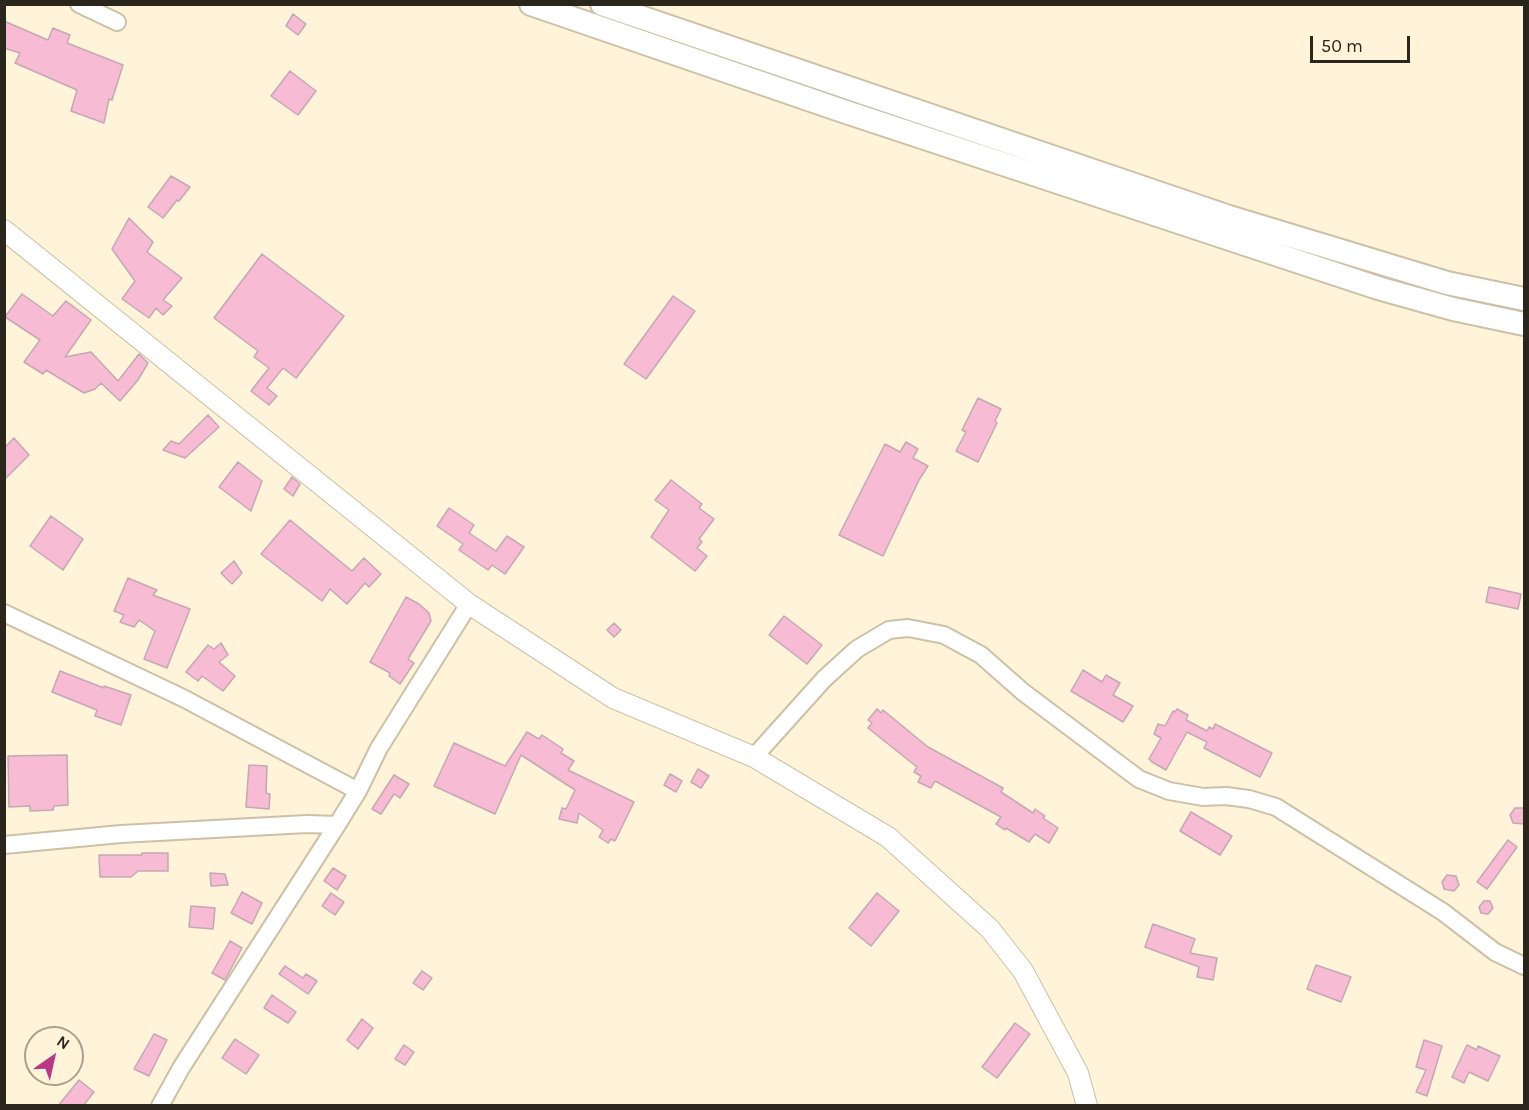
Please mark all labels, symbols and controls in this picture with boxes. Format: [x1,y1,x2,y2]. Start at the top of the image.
scale bar [1313,24,1414,62]
text: 50 m [1321,35,1363,57]
north arrow [24,1026,84,1086]
text: N [53,1031,73,1053]

